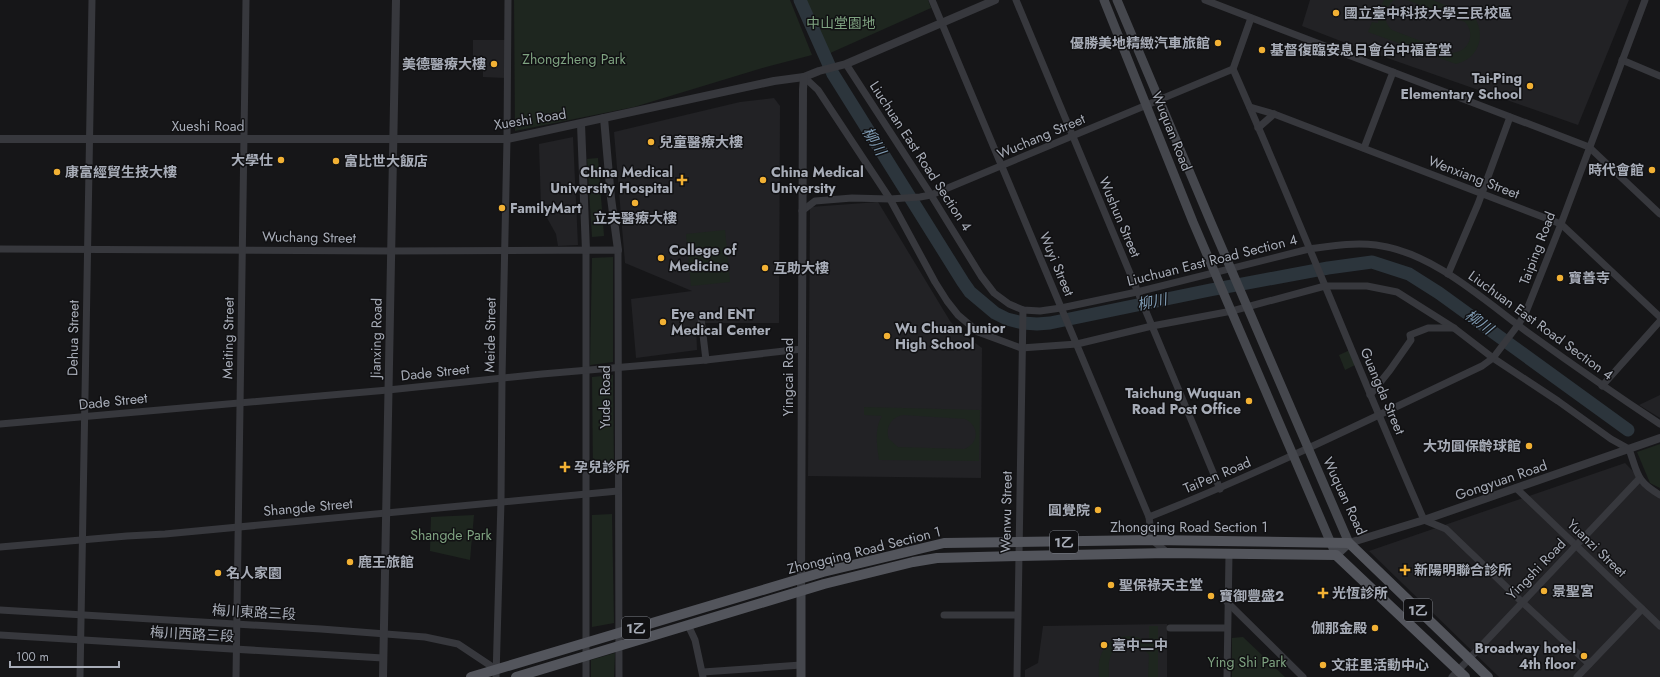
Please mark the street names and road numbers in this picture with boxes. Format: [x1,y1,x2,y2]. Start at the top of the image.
street label: Liuchuan East Road Section 4 [865,77,977,235]
street label: Wuquan Road [1147,88,1197,174]
street label: Xueshi Road [492,103,568,135]
street label: Wuchang Street [994,108,1089,164]
street label: Xueshi Road [172,116,244,136]
street label: Wenxiang Street [1425,150,1523,204]
street label: Wushun Street [1094,174,1146,261]
street label: Taiping Road [1514,209,1560,287]
street label: Wuchang Street [262,226,357,248]
street label: Wuyi Street [1035,229,1080,300]
street label: Liuchuan East Road Section 4 [1125,229,1299,291]
street label: Liuchuan East Road Section 4 [1464,265,1618,385]
street label: Meiting Street [217,296,239,379]
street label: Meide Street [479,297,501,373]
street label: Jianxing Road [365,298,387,380]
street label: Dehua Street [62,299,84,376]
street label: Yingcai Road [778,338,798,416]
street label: Guangda Street [1356,344,1411,438]
street label: Dade Street [400,358,471,386]
street label: Yude Road [595,365,615,429]
street label: Dade Street [78,387,149,415]
street label: TaiPen Road [1180,452,1254,498]
street label: Wuquan Road [1318,454,1372,538]
street label: Gongyuan Road [1452,455,1550,505]
street label: Wenwu Street [995,470,1017,553]
street label: Shangde Street [262,493,354,521]
street label: Yuanzi Street [1563,514,1632,582]
street label: Zhongqing Road Section 1 [1110,517,1268,537]
street label: Zhongqing Road Section 1 [785,521,943,579]
road number: 1乙 [1050,531,1078,553]
street label: Yingshi Road [1502,534,1570,604]
road number: 1乙 [1404,599,1432,621]
street label: 梅川東路三段 [212,600,296,624]
road number: 1乙 [622,617,650,639]
street label: 梅川西路三段 [150,622,234,646]

